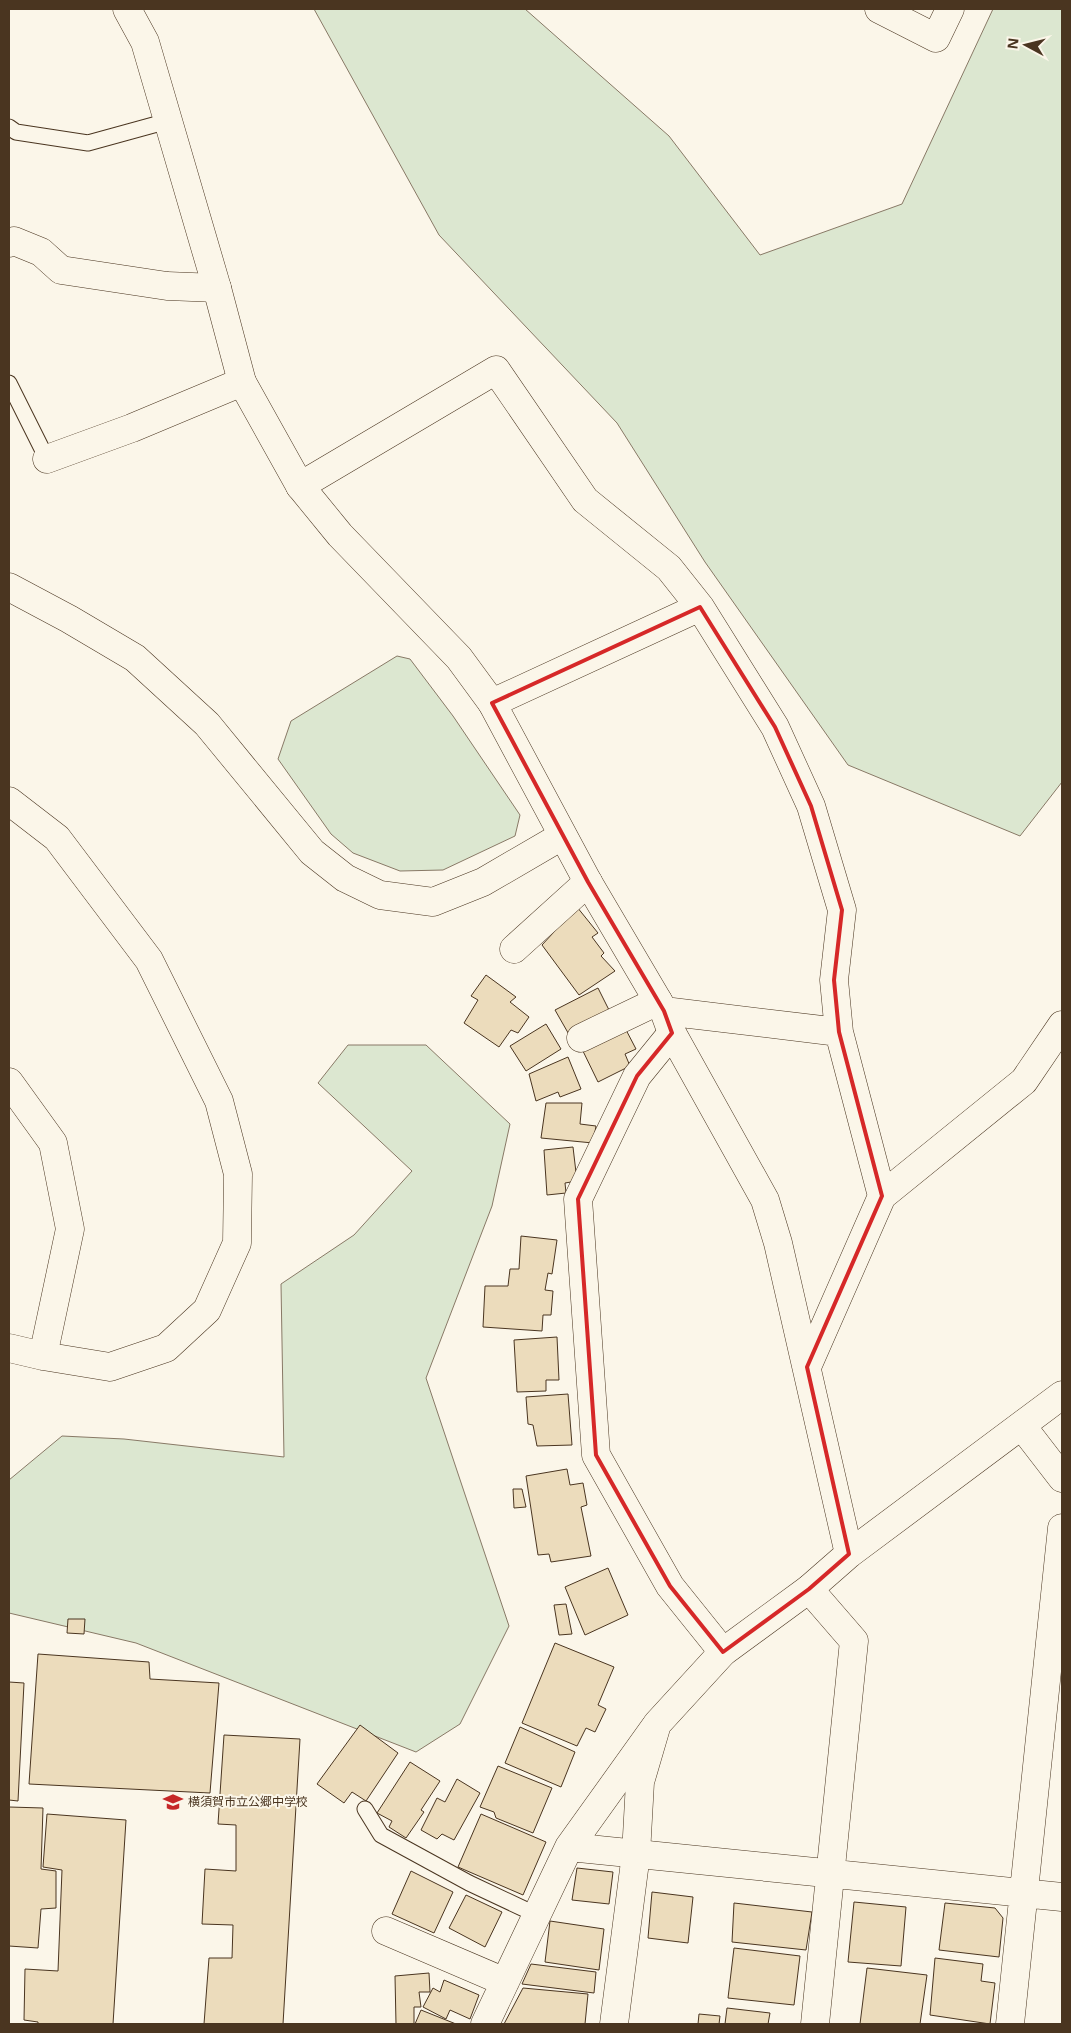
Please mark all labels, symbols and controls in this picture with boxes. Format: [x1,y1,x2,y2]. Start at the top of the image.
north arrow [1001,20,1051,70]
text: N [1002,37,1023,50]
school or university icon: 横須賀市立公郷中学校 [162,1791,184,1813]
place label: 横須賀市立公郷中学校 [188,1793,308,1810]

